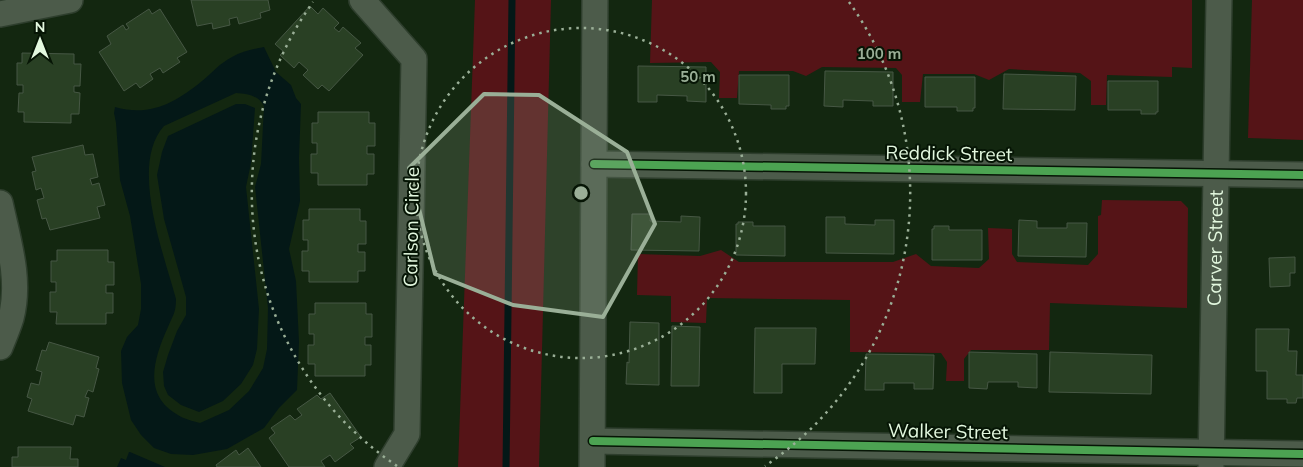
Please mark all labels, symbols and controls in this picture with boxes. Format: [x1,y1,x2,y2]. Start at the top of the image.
north arrow [15,15,65,65]
text: N [35,18,45,36]
text: 100 m [857,44,901,63]
text: 50 m [680,67,716,86]
street label: Reddick Street [885,140,1013,166]
street label: Carlson Circle [398,167,424,287]
centre of rings [572,184,590,202]
street label: Carver Street [1202,189,1228,306]
street label: Walker Street [888,418,1009,444]

